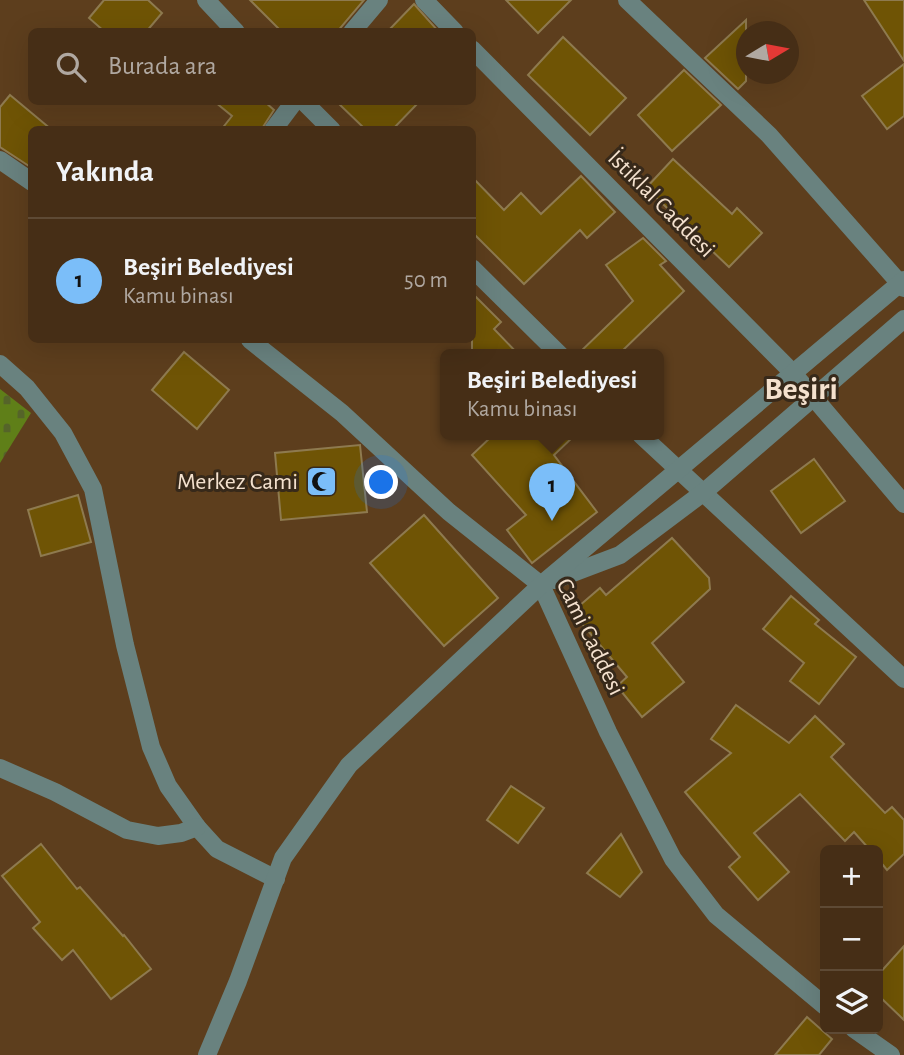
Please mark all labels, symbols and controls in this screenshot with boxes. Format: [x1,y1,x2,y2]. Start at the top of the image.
north arrow [736,21,799,84]
search box [28,28,476,105]
icon: search [52,48,90,86]
text: Burada ara [108,53,217,79]
street label: İstiklal Caddesi [603,145,720,262]
text: Yakında [56,157,154,187]
text: Beşiri Belediyesi [123,254,294,280]
text: 1 [75,269,83,292]
text: 50 m [404,269,448,292]
text: Kamu binası [123,285,234,308]
popup [440,349,664,440]
text: Beşiri Belediyesi [467,367,637,393]
district label: Beşiri [764,373,838,405]
text: Kamu binası [467,398,577,421]
pin: 1 [529,463,575,521]
mosque icon: Merkez Cami [304,465,338,499]
your location [364,465,398,499]
place label: Merkez Cami [177,470,298,494]
street label: Cami Caddesi [551,575,629,699]
map controls [820,845,883,1034]
button: + [820,845,883,908]
button: − [820,908,883,971]
button: layers [820,971,883,1034]

